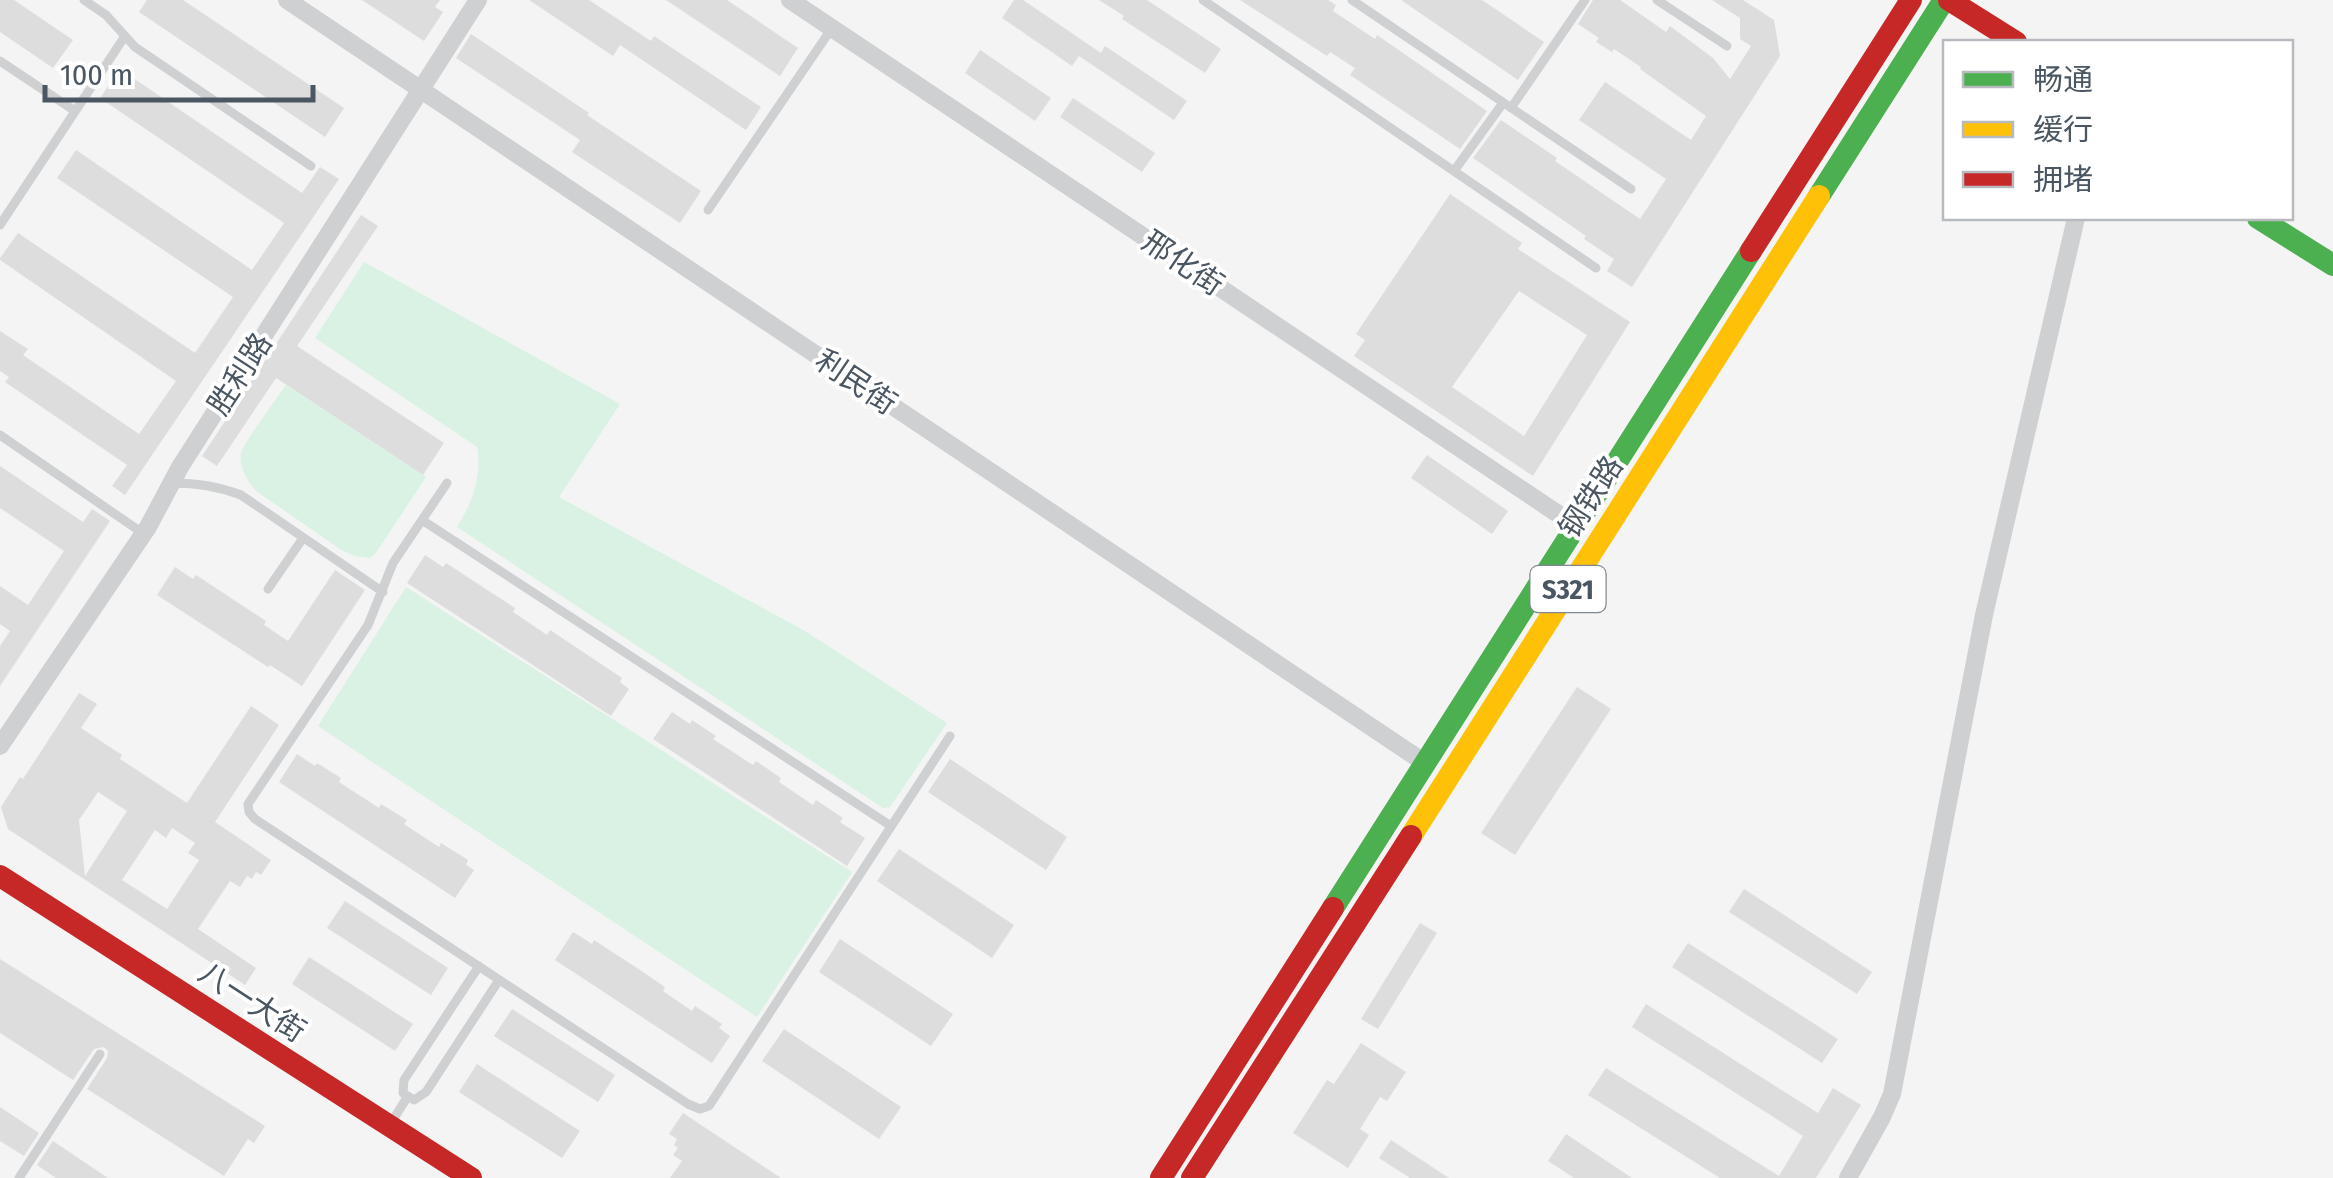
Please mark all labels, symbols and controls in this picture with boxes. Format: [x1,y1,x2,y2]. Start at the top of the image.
scale bar [45,40,312,102]
legend [1943,40,2293,220]
text: 100 m [60,57,133,93]
text: 畅通 [2033,62,2093,98]
text: 缓行 [2033,112,2093,148]
text: 拥堵 [2033,162,2093,198]
street label: 邢化街 [1136,223,1230,303]
street label: 胜利路 [200,326,280,422]
street label: 利民街 [809,342,903,422]
street label: 钢铁路 [1551,449,1631,545]
road number: S321 [1530,566,1606,612]
street label: 八一大街 [192,954,312,1050]

